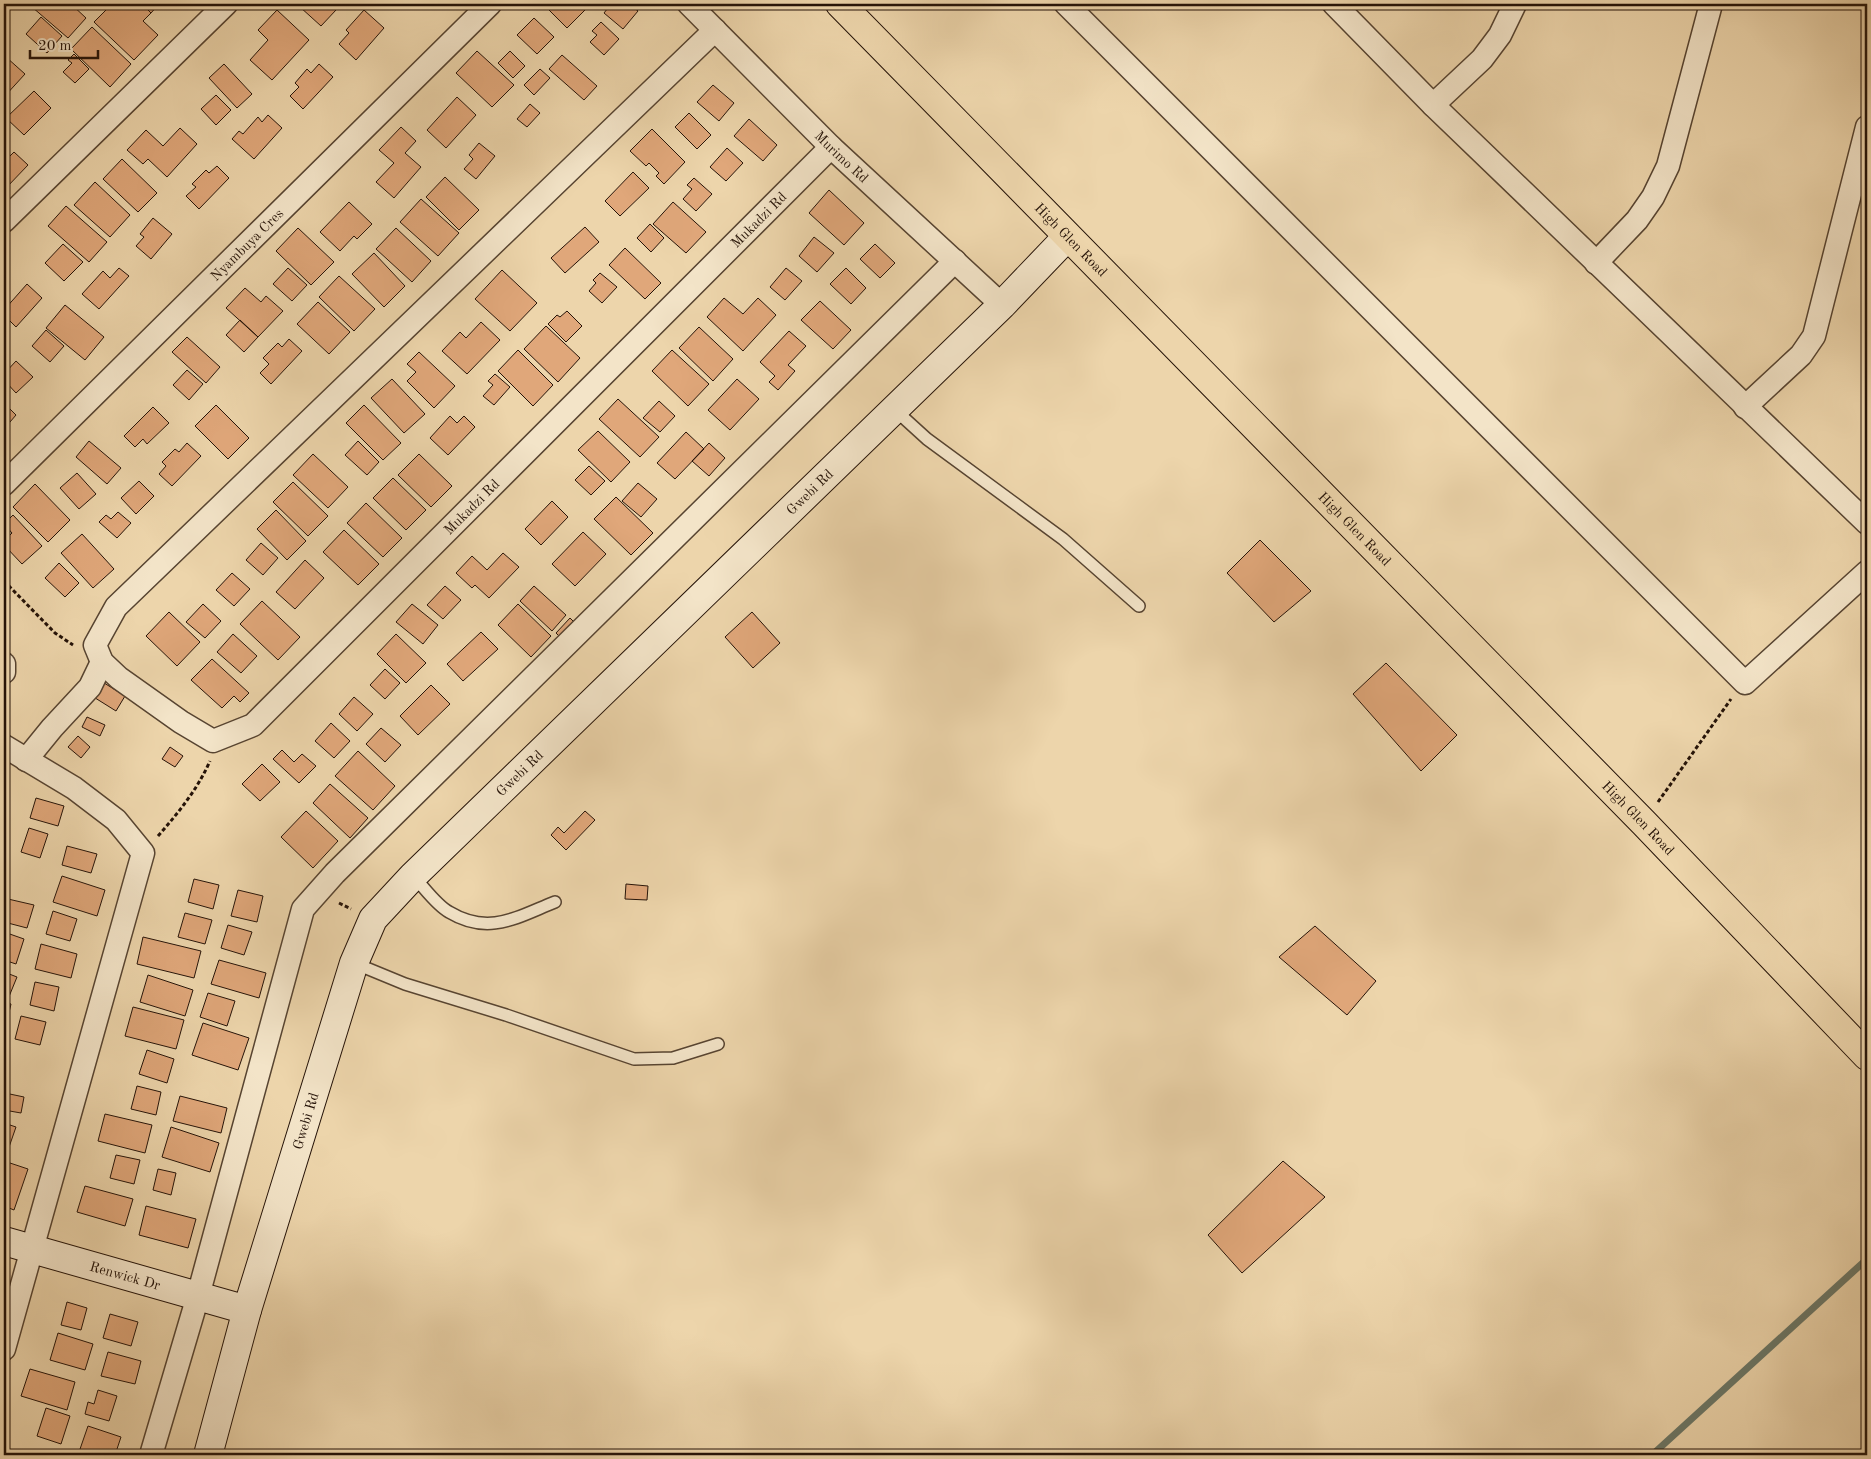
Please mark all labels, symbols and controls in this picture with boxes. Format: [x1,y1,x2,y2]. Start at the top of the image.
scale bar [30,28,98,60]
text: 20 m [38,39,72,54]
street label: Murimo Rd [812,129,871,186]
street label: Mukadzi Rd [729,190,790,251]
street label: High Glen Road [1032,201,1109,280]
street label: Nyambuya Cres [208,206,286,284]
street label: Gwebi Rd [784,467,836,518]
street label: Mukadzi Rd [442,477,502,538]
street label: High Glen Road [1315,490,1393,569]
street label: Gwebi Rd [494,748,546,799]
street label: High Glen Road [1599,779,1677,858]
street label: Gwebi Rd [291,1091,322,1151]
street label: Renwick Dr [88,1260,162,1293]

